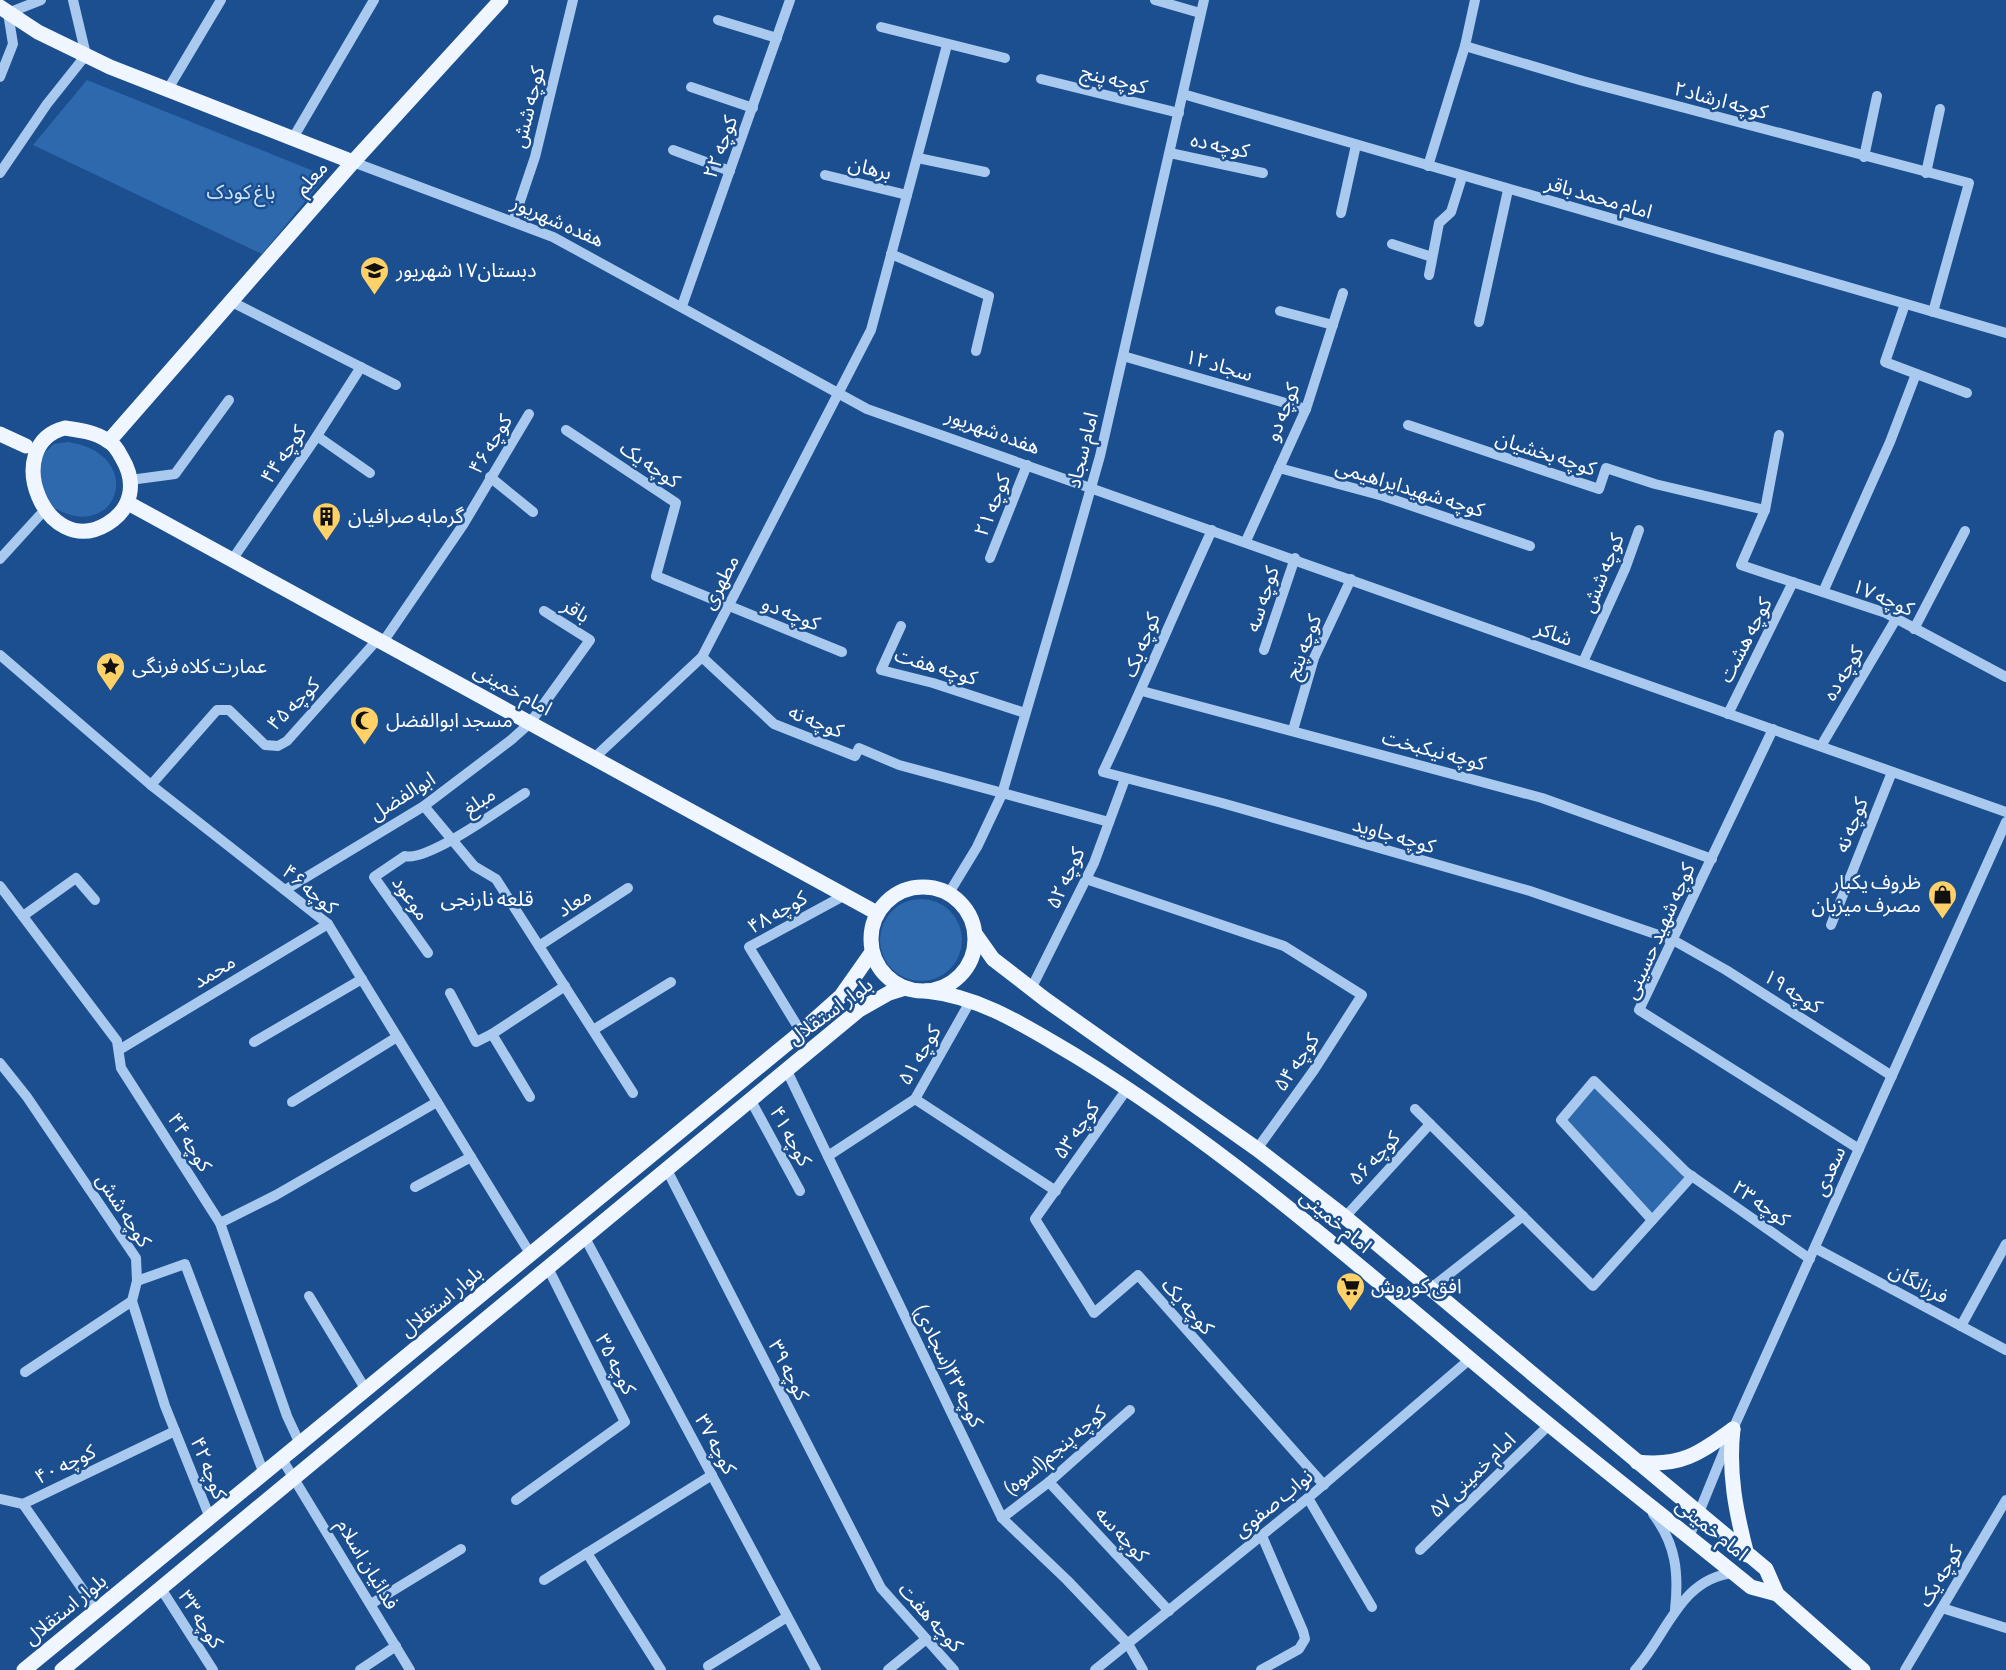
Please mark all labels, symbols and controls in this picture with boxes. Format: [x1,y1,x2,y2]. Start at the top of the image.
street label: کوچه پنج [1078,59,1150,102]
street label: کوچه شش [506,63,551,150]
street label: کوچه ارشاد۲ [1671,76,1771,125]
street label: کوچه ۲۲ [698,112,744,182]
street label: کوچه ده [1188,127,1252,164]
street label: برهان [846,151,894,185]
street label: معلم [289,156,335,202]
street label: امام محمد باقر [1541,170,1655,227]
park label: باغ کودک [207,180,275,207]
street label: هفده شهریور [507,190,608,252]
school or university icon: دبستان۱۷ شهریور [359,254,391,296]
place label: دبستان۱۷ شهریور [395,258,536,282]
street label: سجاد ۱۲ [1183,344,1256,385]
street label: کوچه دو [1260,379,1306,445]
street label: هفده شهریور [942,402,1044,459]
street label: کوچه ۴۶ [463,409,518,479]
street label: امام سجاد [1061,410,1106,491]
street label: کوچه ۴۴ [255,420,312,488]
street label: کوچه بخشیان [1492,426,1600,482]
street label: کوچه یک [615,435,685,494]
street label: کوچه شهیدایراهیمی [1333,454,1488,523]
street label: کوچه ۲۱ [969,470,1017,540]
building icon: گرمابه صرافیان [311,500,343,542]
place label: گرمابه صرافیان [348,504,464,528]
street label: کوچه شش [1575,529,1630,616]
street label: مطهری [696,551,744,613]
street label: کوچه سه [1240,563,1285,635]
street label: کوچه ۱۷ [1848,573,1918,622]
street label: کوچه دو [758,591,824,637]
street label: باقر [557,592,594,628]
street label: کوچه هشت [1713,593,1778,687]
street label: کوچه یک [1117,609,1166,681]
street label: کوچه پنج [1280,610,1329,684]
street label: شاکر [1531,615,1576,651]
street label: کوچه ده [1817,641,1870,705]
street label: کوچه هفت [891,642,981,691]
place icon: عمارت کلاه فرنگی [95,650,127,692]
place label: عمارت کلاه فرنگی [132,654,267,678]
street label: امام خمینی [468,658,556,723]
street label: کوچه ۴۵ [262,672,326,736]
street label: کوچه نه [785,699,848,744]
mosque icon: مسجد ابوالفضل [349,704,381,746]
place label: مسجد ابوالفضل [386,708,513,732]
street label: کوچه نیکبخت [1379,725,1489,777]
street label: ابوالفضل [365,766,439,826]
street label: مبلغ [458,782,501,823]
street label: کوچه نه [1829,793,1874,856]
street label: کوچه جاوید [1350,812,1439,859]
street label: کوچه ۵۲ [1040,843,1091,913]
street label: کوچه ۴۶ [277,859,343,920]
street label: کوچه شهید حسینی [1618,859,1701,1003]
place label: ظروف یکبار مصرف میزبان [1812,870,1921,917]
street label: موعود [387,871,435,925]
shop icon: ظروف یکبار مصرف میزبان [1926,878,1958,920]
street label: معاد [552,882,595,921]
street label: کوچه ۴۸ [743,885,812,940]
district label: قلعه نارنجی [440,886,534,911]
street label: محمد [188,949,239,992]
street label: کوچه ۱۹ [1759,964,1827,1020]
street label: بلوار استقلال [783,972,877,1050]
street label: کوچه ۵۱ [892,1020,947,1090]
street label: کوچه ۵۴ [1268,1028,1325,1096]
street label: کوچه ۵۳ [1048,1096,1106,1164]
street label: کوچه ۴۱ [764,1102,818,1171]
street label: کوچه ۴۴ [162,1108,218,1177]
street label: کوچه ۵۶ [1343,1126,1406,1191]
street label: سعدی [1807,1142,1851,1200]
street label: کوچه شش [90,1169,157,1253]
street label: کوچه ۲۳ [1727,1175,1795,1233]
street label: امام خمینی [1293,1184,1377,1260]
street label: فرزانگان [1885,1257,1953,1309]
street label: بلوار استقلال [395,1260,487,1342]
supermarket icon: افق کوروش [1334,1270,1366,1312]
street label: کوچه یک [1156,1273,1220,1341]
place label: افق کوروش [1371,1274,1462,1299]
street label: کوچه ۴۳(سجادی) [908,1301,989,1432]
street label: کوچه ۳۵ [590,1330,642,1399]
street label: کوچه ۳۹ [763,1336,815,1405]
street label: کوچه پنجم(اسوه) [999,1400,1114,1502]
street label: کوچه ۳۷ [689,1410,742,1479]
street label: امام خمینی ۵۷ [1424,1428,1523,1525]
street label: کوچه ۴۲ [185,1433,233,1504]
street label: کوچه ۴۰ [31,1439,101,1490]
street label: نواب صفوی [1229,1464,1317,1542]
street label: امام خمینی [1669,1493,1753,1568]
street label: کوچه سه [1089,1501,1154,1568]
street label: فدائیان اسلام [329,1514,404,1615]
street label: کوچه یک [1912,1540,1969,1612]
street label: بلوار استقلال [19,1568,111,1650]
street label: کوچه هفت [893,1577,969,1658]
street label: کوچه ۳۳ [172,1585,229,1654]

